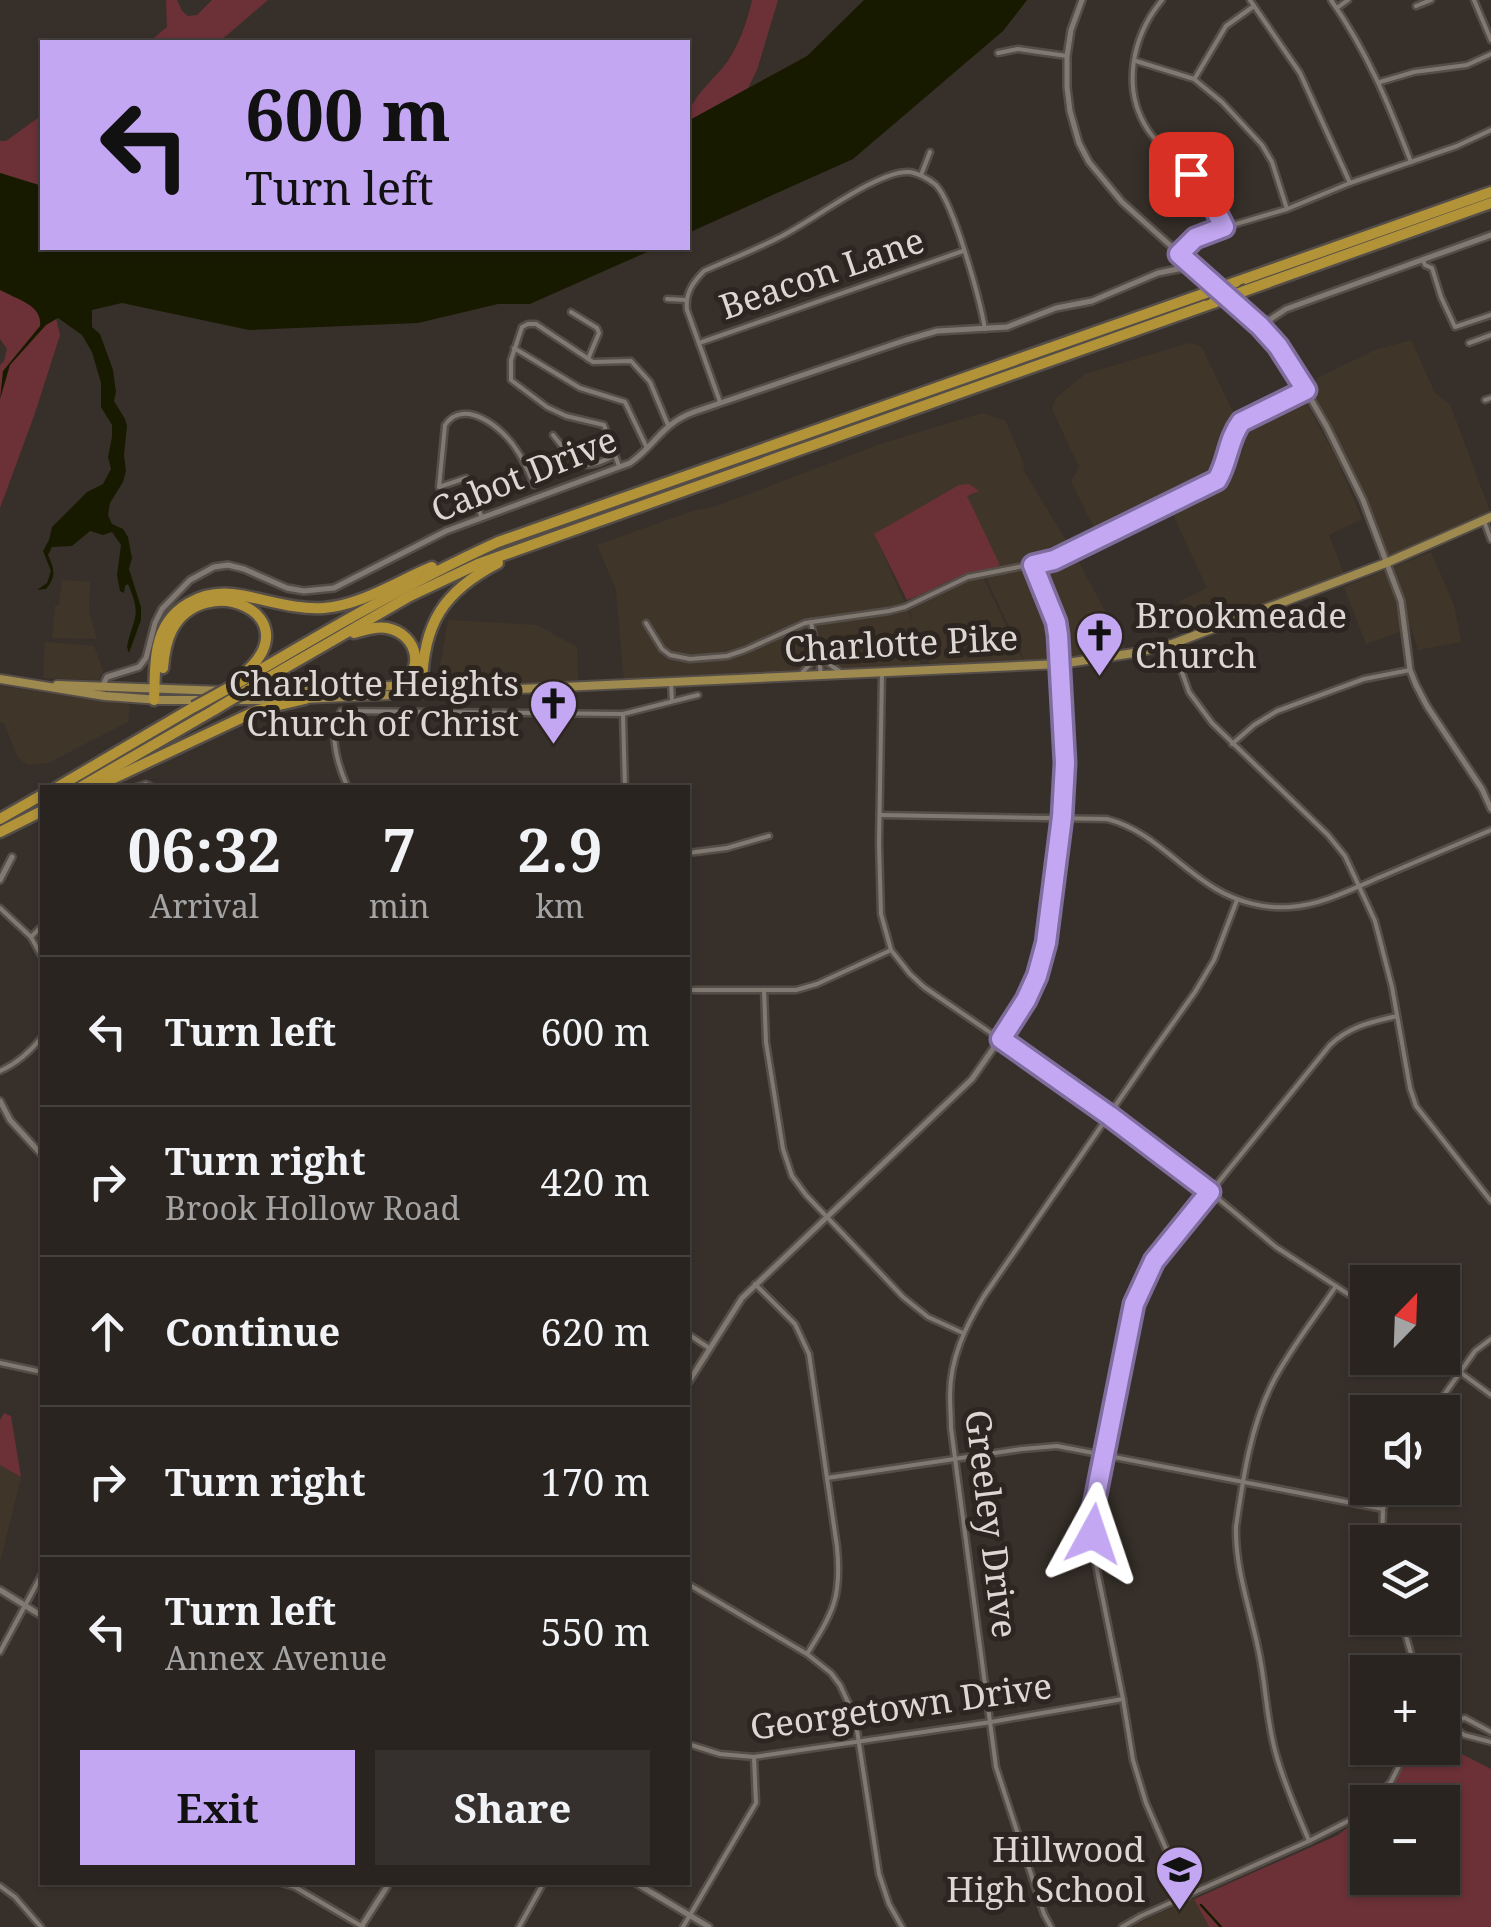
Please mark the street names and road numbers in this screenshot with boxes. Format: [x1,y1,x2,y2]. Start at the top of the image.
street label: Beacon Lane [713,216,930,330]
street label: Cabot Drive [424,415,623,532]
street label: Charlotte Pike [783,613,1019,672]
street label: Greeley Drive [955,1407,1030,1641]
street label: Georgetown Drive [747,1661,1055,1750]

